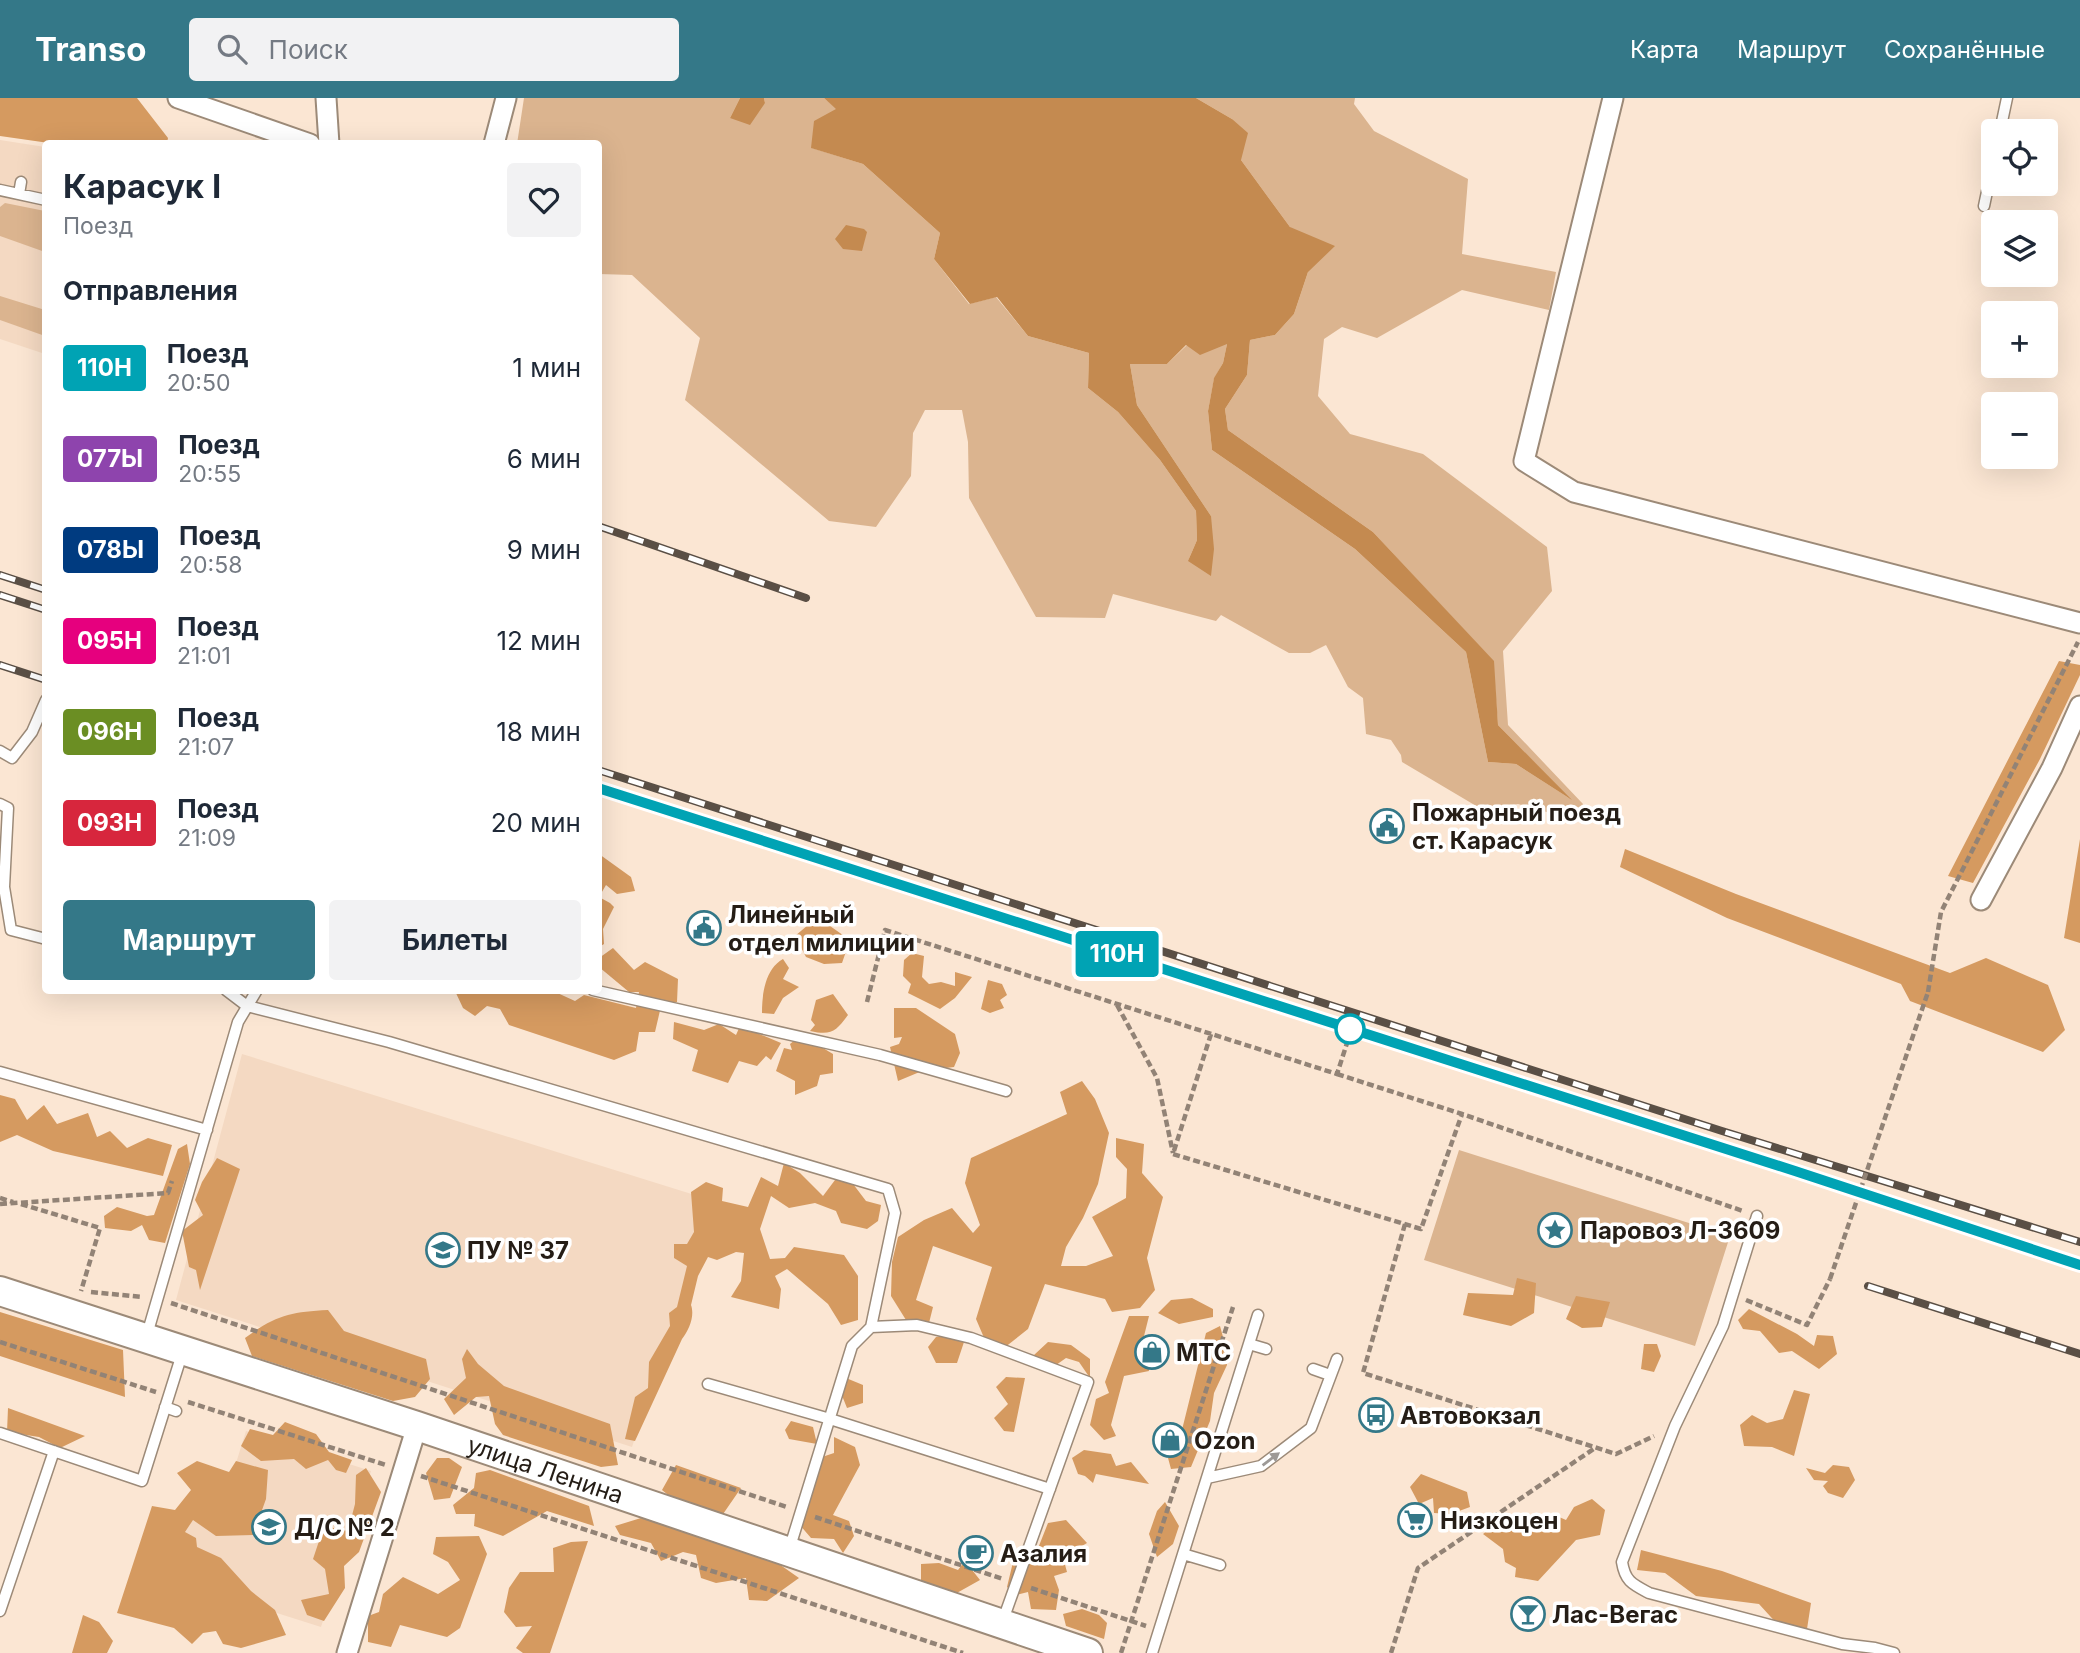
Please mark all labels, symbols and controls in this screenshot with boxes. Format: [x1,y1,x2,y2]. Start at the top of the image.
search box [189,18,679,81]
text: Transo [35,29,147,69]
icon: search [213,30,251,68]
text: Поиск [269,34,348,65]
text: Карта [1630,35,1699,64]
text: Маршрут [1737,35,1846,64]
text: Сохранённые [1884,35,2045,64]
map controls [1981,119,2058,469]
button: locate [1981,119,2058,196]
button: heart [507,163,581,237]
text: Карасук I [63,166,221,206]
button: layers [1981,210,2058,287]
text: Поезд [63,212,133,240]
text: Отправления [63,275,238,306]
button: + [1981,301,2058,378]
text: Поезд [167,338,249,369]
text: 1 мин [512,352,581,383]
text: 110Н [77,353,132,382]
text: 20:50 [167,369,230,397]
button: − [1981,392,2058,469]
text: Поезд [178,429,260,460]
text: 6 мин [507,443,581,474]
text: 077Ы [77,444,143,473]
text: 20:55 [178,460,241,488]
text: Поезд [179,520,261,551]
text: 9 мин [507,534,581,565]
text: 078Ы [77,535,144,564]
text: 20:58 [179,551,242,579]
text: Поезд [177,611,259,642]
text: 12 мин [496,625,581,656]
text: 095Н [77,626,142,655]
text: 21:01 [177,642,231,670]
text: Поезд [177,702,259,733]
text: 18 мин [496,716,581,747]
text: 096Н [77,717,142,746]
text: 21:07 [177,733,234,761]
text: Поезд [177,793,259,824]
place label: Пожарный поезд ст. Карасук [1412,798,1621,855]
text: 20 мин [491,807,581,838]
public building icon: Пожарный поезд ст. Карасук [1368,807,1406,845]
text: 093Н [77,808,142,837]
text: 21:09 [177,824,236,852]
button: Маршрут [63,900,315,980]
button: Билеты [329,900,581,980]
place label: Линейный отдел милиции [728,900,915,957]
public building icon: Линейный отдел милиции [685,909,723,947]
line badge: 110Н [1068,931,1166,977]
text: 110Н [1090,939,1144,968]
unlabelled marker [1335,1014,1365,1044]
place icon: Паровоз Л-3609 [1536,1211,1574,1249]
place label: Паровоз Л-3609 [1580,1216,1780,1245]
school or university icon: ПУ № 37 [424,1231,462,1269]
place label: ПУ № 37 [467,1236,569,1265]
shop icon: МТС [1133,1333,1171,1371]
place label: МТС [1176,1338,1231,1367]
bus stop icon: Автовокзал [1357,1396,1395,1434]
place label: Автовокзал [1400,1401,1541,1430]
shop icon: Ozon [1151,1421,1189,1459]
place label: Ozon [1194,1426,1255,1455]
street label: улица Ленина [464,1430,627,1509]
one-way arrow [1262,1452,1280,1466]
supermarket icon: Низкоцен [1396,1501,1434,1539]
place label: Низкоцен [1440,1506,1558,1535]
school or university icon: Д/С № 2 [250,1508,288,1546]
place label: Д/С № 2 [294,1513,395,1542]
cafe icon: Азалия [957,1534,995,1572]
place label: Азалия [1000,1539,1087,1568]
bar icon: Лас-Вегас [1509,1595,1547,1633]
place label: Лас-Вегас [1552,1600,1678,1629]

